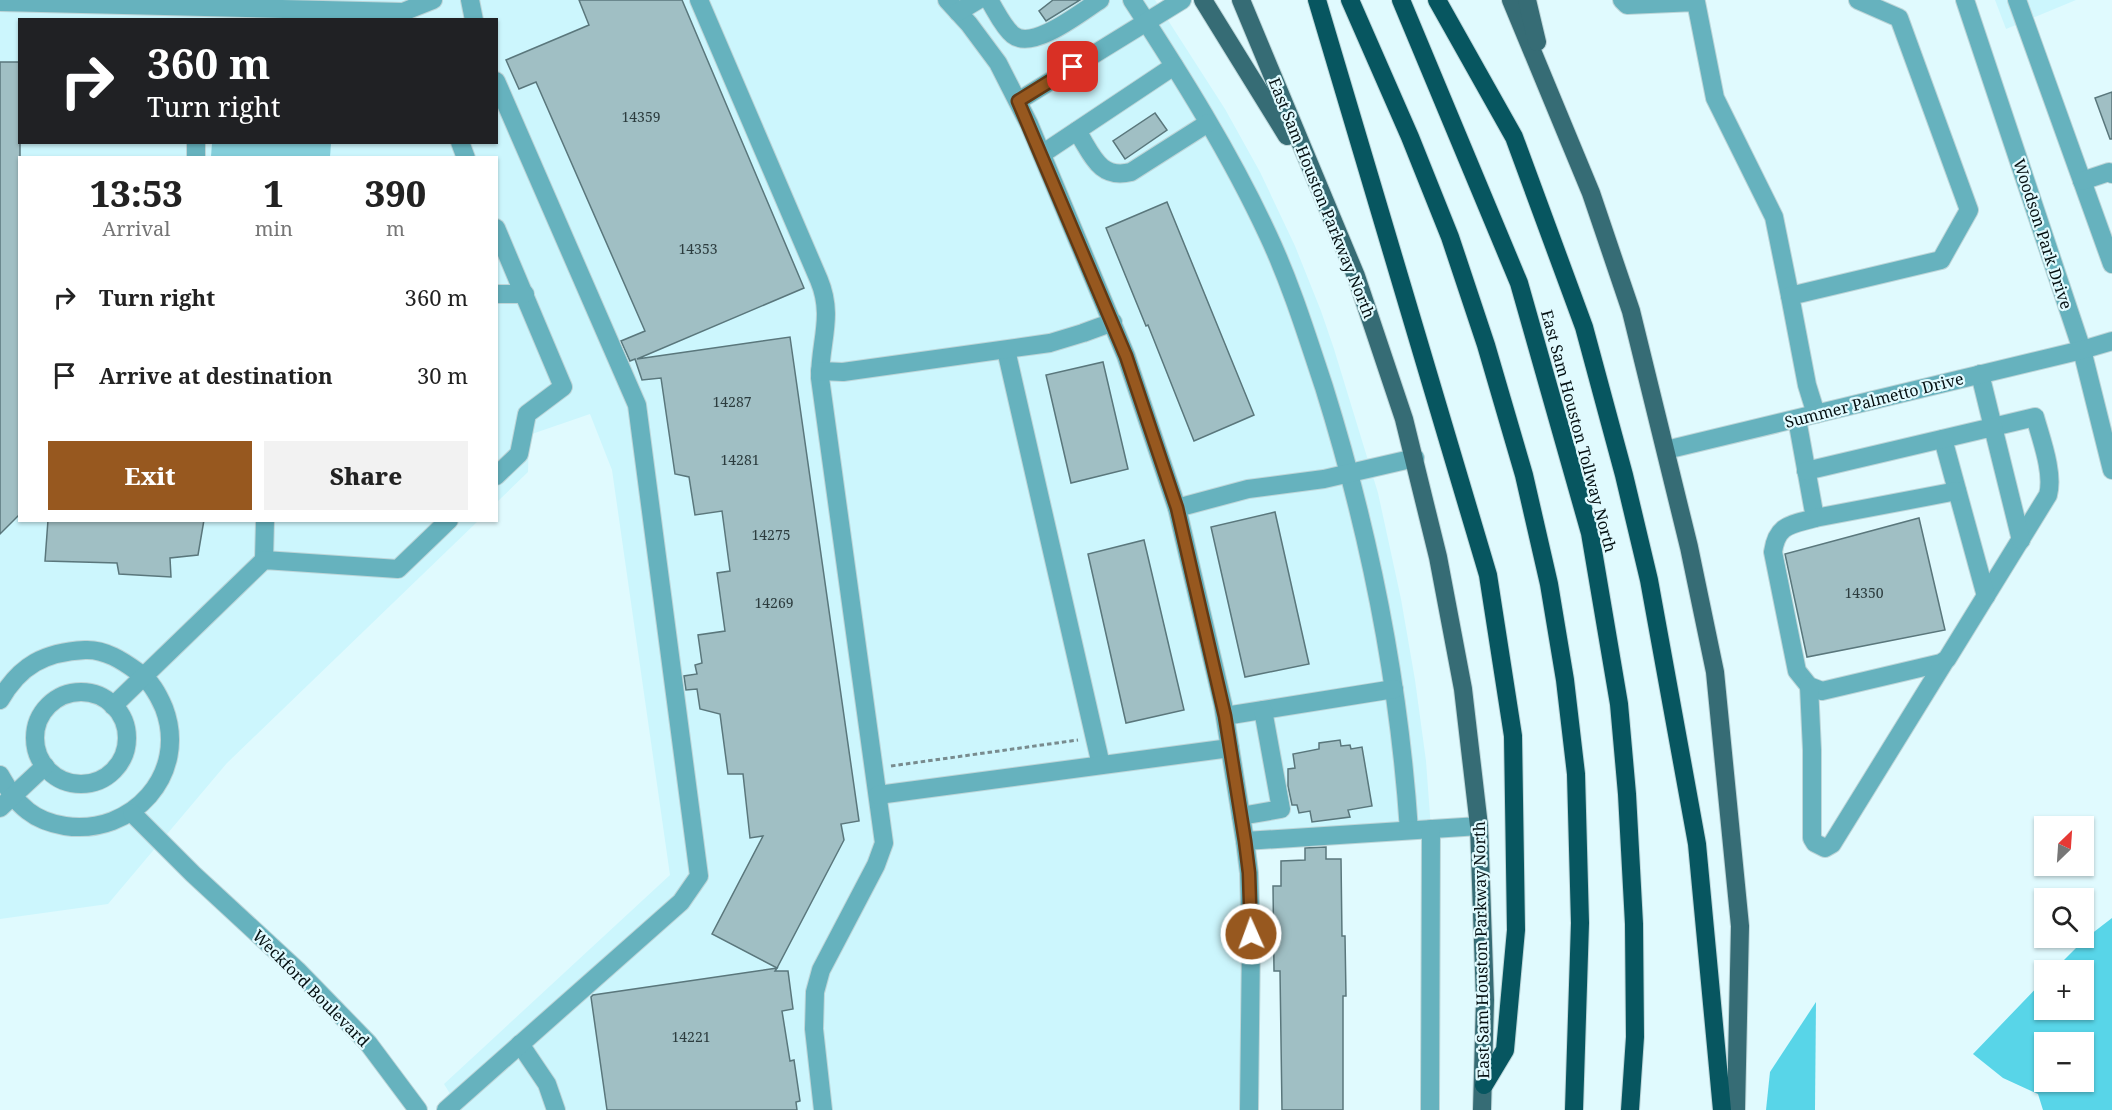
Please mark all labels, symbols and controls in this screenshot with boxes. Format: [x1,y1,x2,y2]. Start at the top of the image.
text: 360 m [147,34,271,91]
pin [1047,41,1098,92]
icon: right [48,42,126,120]
icon: arrive [1056,50,1089,83]
street label: East Sam Houston Parkway North [1264,74,1380,322]
text: Turn right [147,88,280,125]
house number: 14359 [621,107,661,126]
street label: Woodson Park Drive [2008,156,2078,312]
text: 13:53 [90,169,183,218]
text: 1 [264,169,284,218]
text: 390 [365,169,426,218]
text: Arrival [102,215,171,242]
text: min [255,215,293,242]
text: m [386,215,405,242]
house number: 14353 [678,239,718,258]
icon: right [48,281,81,314]
text: Turn right [99,282,215,312]
text: 360 m [405,282,468,312]
street label: East Sam Houston Tollway North [1536,307,1622,555]
icon: arrive [48,359,81,392]
text: Arrive at destination [99,360,333,390]
text: 30 m [417,360,468,390]
street label: Summer Palmetto Drive [1782,367,1966,433]
house number: 14287 [712,392,752,411]
button: Exit [48,441,252,510]
button: Share [264,441,468,510]
house number: 14281 [720,450,760,469]
house number: 14275 [751,525,791,544]
house number: 14350 [1844,583,1884,602]
house number: 14269 [754,593,794,612]
north arrow [2034,816,2094,876]
map controls [2034,816,2094,1092]
street label: East Sam Houston Parkway North [1468,821,1494,1079]
button: search [2034,888,2094,948]
position arrow [1219,902,1283,966]
street label: Weckford Boulevard [248,925,374,1051]
button: + [2034,960,2094,1020]
house number: 14221 [671,1027,711,1046]
button: − [2034,1032,2094,1092]

